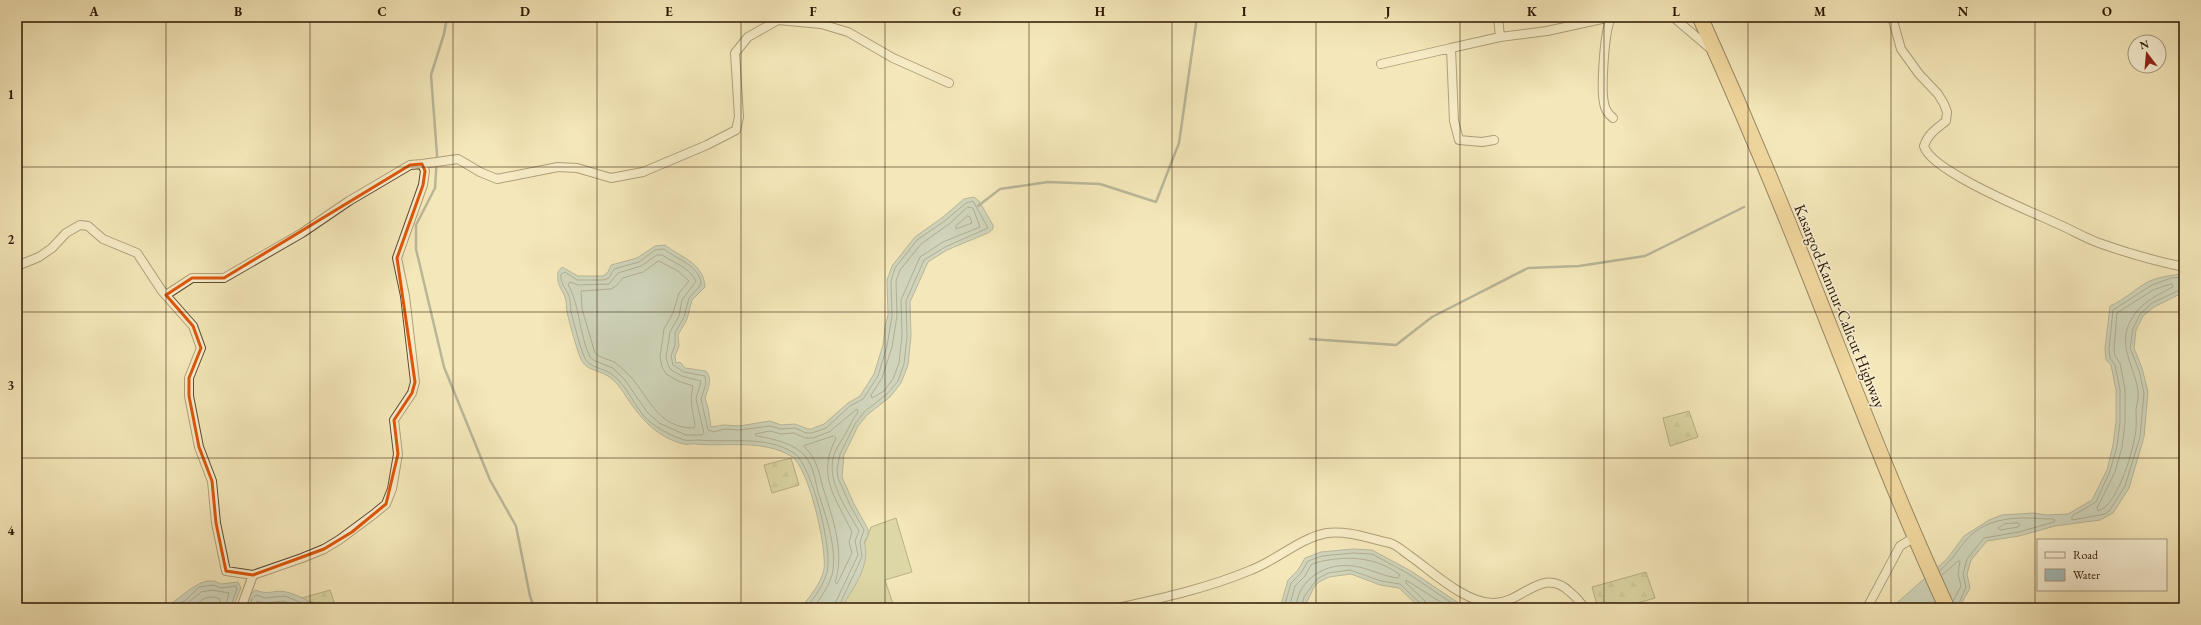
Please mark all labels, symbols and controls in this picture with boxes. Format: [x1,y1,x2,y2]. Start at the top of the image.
text: A [88,3,99,20]
text: B [234,3,242,20]
text: C [377,3,387,20]
text: D [520,3,530,20]
text: E [665,3,673,20]
text: F [809,3,817,20]
text: G [952,3,962,20]
text: H [1095,3,1106,20]
text: I [1242,3,1247,20]
text: J [1384,3,1391,20]
text: K [1527,3,1538,20]
text: L [1672,3,1680,20]
text: M [1814,3,1826,20]
text: N [1958,3,1969,20]
text: O [2102,3,2112,20]
north arrow [2127,34,2167,74]
text: N [2138,36,2151,52]
text: 1 [8,86,15,103]
street label: Kasargod-Kannur-Calicut Highway [1789,201,1891,412]
text: 2 [8,231,15,248]
text: 3 [8,377,15,394]
text: 4 [8,522,15,539]
legend [2037,539,2167,591]
text: Road [2073,547,2099,563]
text: Water [2073,567,2100,583]

